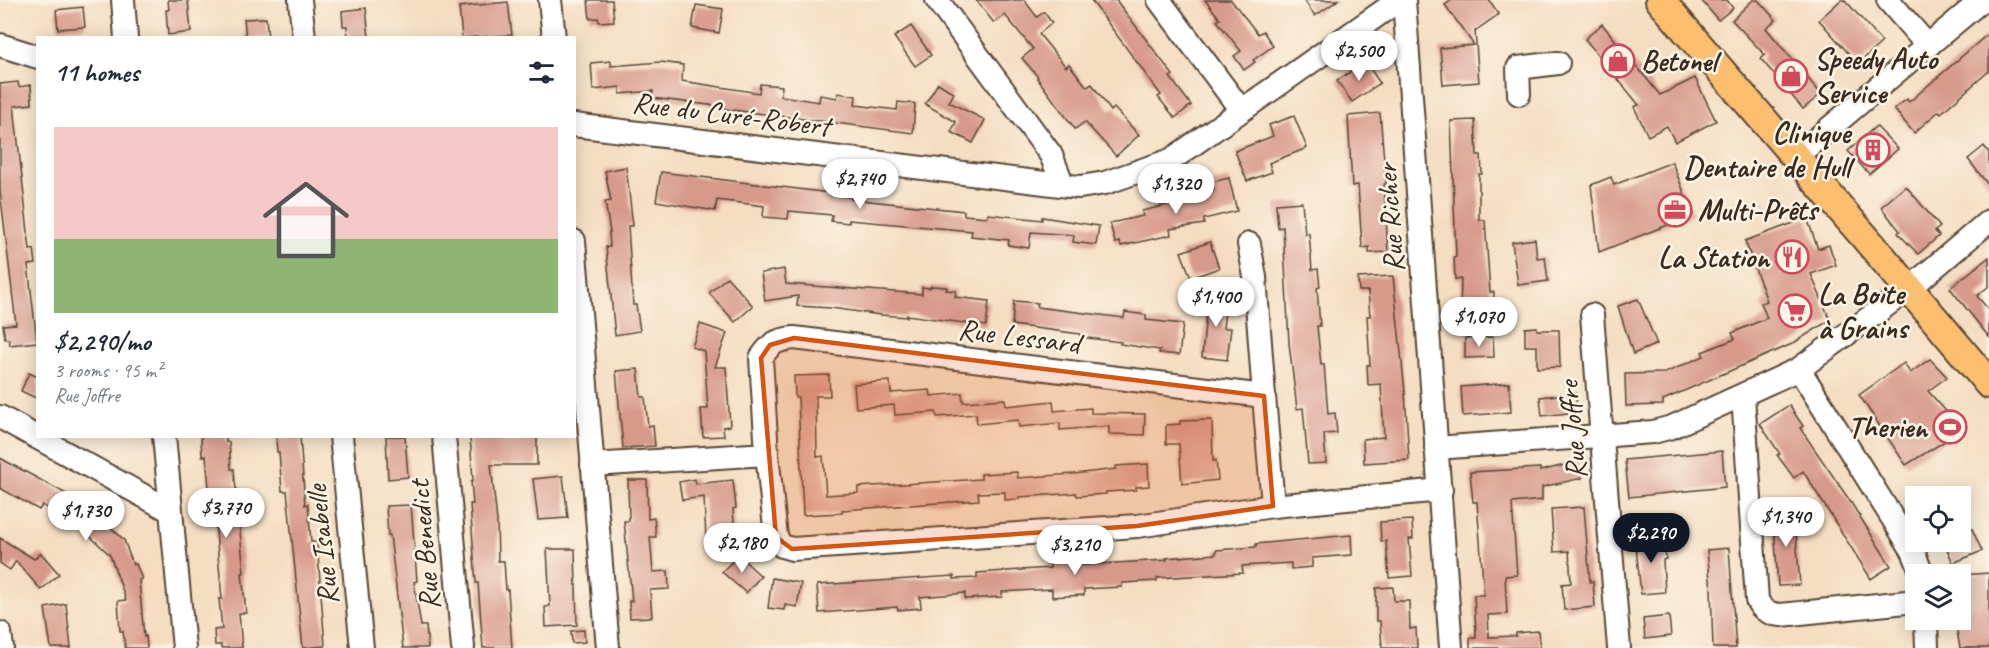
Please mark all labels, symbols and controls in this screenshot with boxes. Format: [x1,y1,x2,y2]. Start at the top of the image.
pin: $2,500 [1310,31,1408,82]
text: $2,500 [1335,38,1383,63]
place label: Speedy Auto Service [1814,40,1939,112]
place label: Betonel [1641,42,1722,80]
shop icon: Betonel [1600,43,1636,79]
text: 11 homes [54,56,139,89]
icon: filters [525,56,558,89]
shop icon: Speedy Auto Service [1773,58,1809,94]
street label: Rue du Curé-Robert [630,83,836,145]
place label: Clinique Dentaire de Hull [1684,114,1856,186]
building icon: Clinique Dentaire de Hull [1855,132,1891,168]
pin: $2,740 [811,159,909,210]
street label: Rue Richer [1367,160,1413,274]
pin: $1,320 [1127,164,1225,215]
icon: home [252,166,360,274]
text: $2,740 [836,166,884,191]
text: $1,320 [1152,171,1200,196]
place label: Multi-Prêts [1698,191,1820,229]
office icon: Multi-Prêts [1657,192,1693,228]
place label: La Station [1658,238,1771,276]
restaurant icon: La Station [1774,239,1810,275]
place label: La Boite à Grains [1818,275,1911,347]
pin: $1,400 [1167,277,1265,328]
text: $1,400 [1192,284,1240,309]
supermarket icon: La Boite à Grains [1777,293,1813,329]
pin: $1,070 [1430,297,1528,348]
text: $1,070 [1455,304,1503,329]
street label: Rue Lessard [956,310,1086,363]
text: $2,290/mo [54,325,151,358]
text: 3 rooms · 95 m² [54,358,162,383]
street label: Rue Joffre [1549,377,1595,481]
text: Rue Joffre [54,383,120,408]
place label: Therien [1848,408,1929,446]
sports icon: Therien [1932,409,1968,445]
street label: Rue Benedict [399,475,449,612]
street label: Rue Isabelle [297,481,347,607]
map controls [1905,486,1971,630]
button: locate [1905,486,1971,552]
pin: $3,770 [177,488,275,539]
pin: $1,730 [37,491,135,542]
text: $3,770 [202,495,250,520]
pin: $1,340 [1737,497,1835,548]
text: $1,730 [62,498,110,523]
text: $1,340 [1762,504,1810,529]
pin: $2,290 [1602,513,1700,564]
text: $2,290 [1627,520,1675,545]
pin: $2,180 [693,523,791,574]
pin: $3,210 [1026,525,1124,576]
text: $2,180 [718,530,766,555]
text: $3,210 [1051,532,1099,557]
button: layers [1905,564,1971,630]

